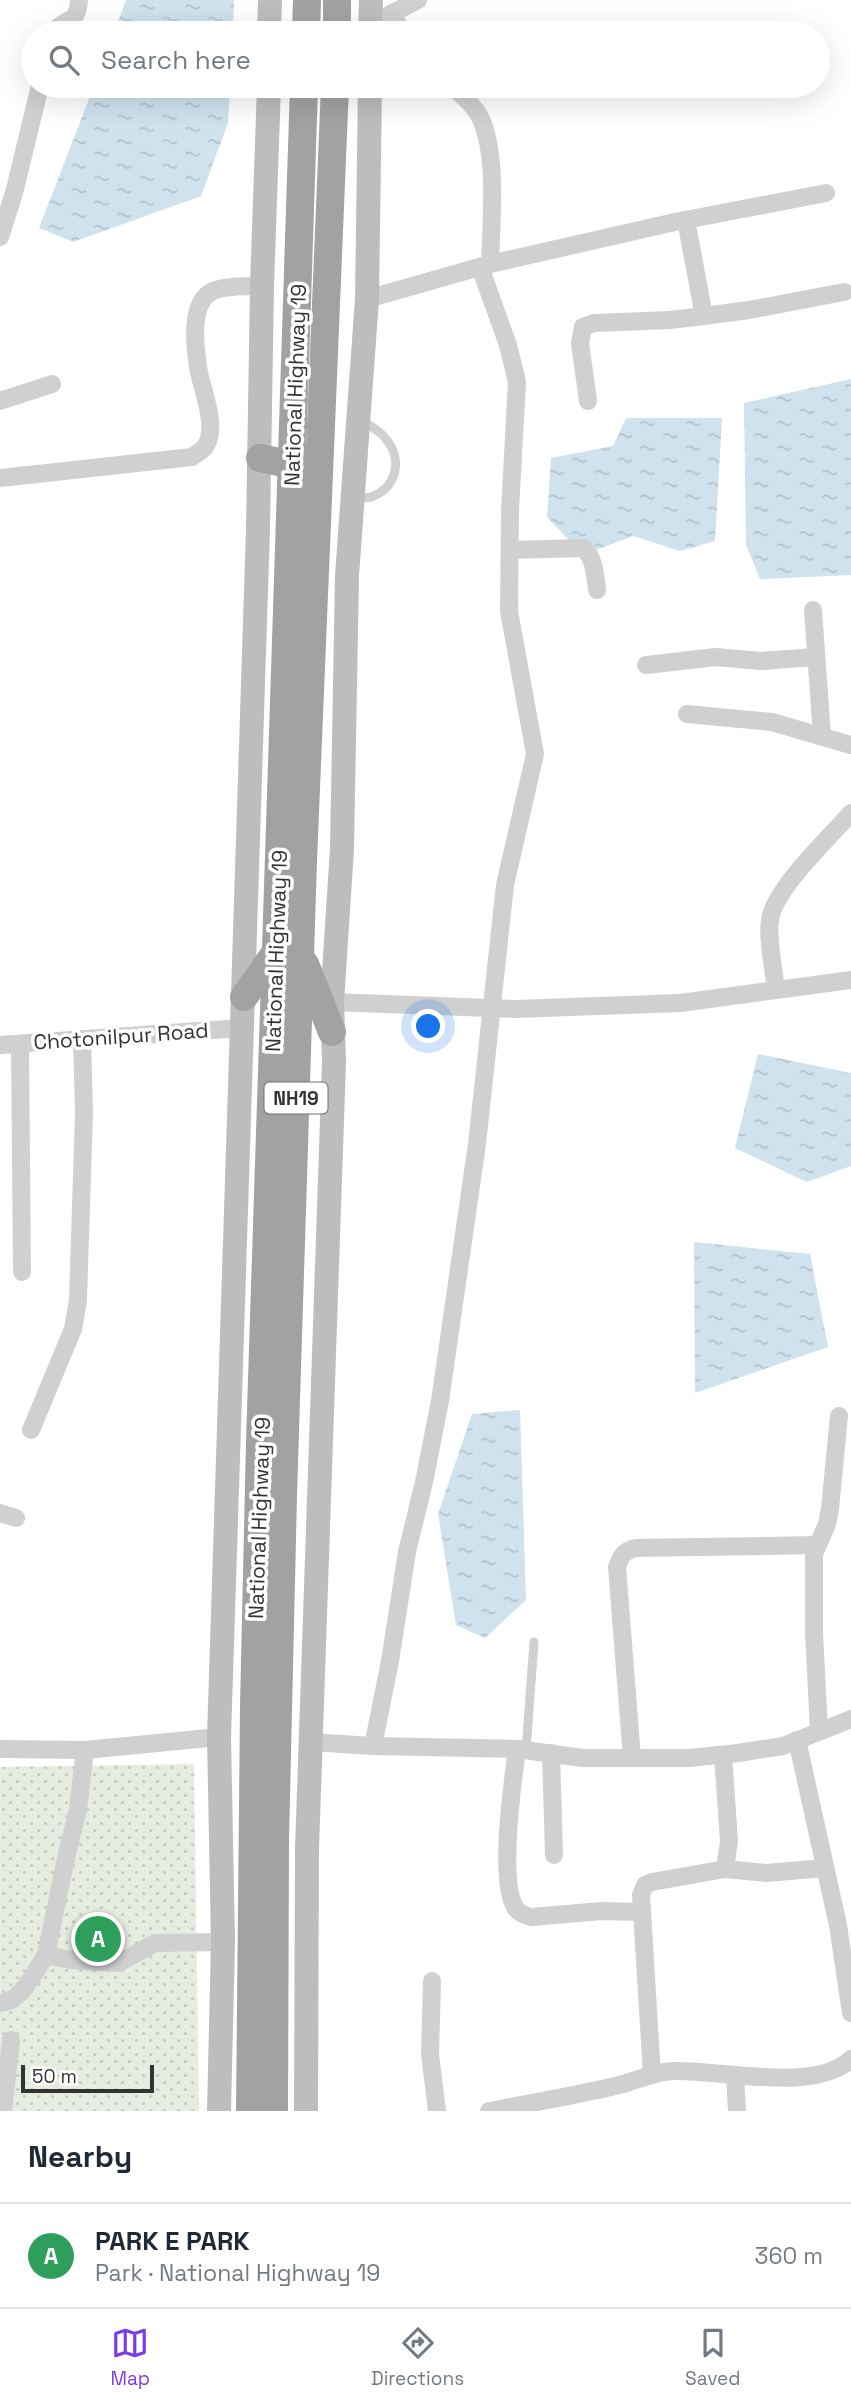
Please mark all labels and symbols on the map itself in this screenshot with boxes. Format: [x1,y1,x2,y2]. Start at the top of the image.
street label: National Highway 19 [278,284,312,486]
street label: National Highway 19 [259,850,293,1052]
your location [411,1009,445,1043]
street label: Chotonilpur Road [32,1016,210,1056]
road number: NH19 [264,1082,328,1114]
street label: National Highway 19 [242,1417,276,1619]
pin: A [75,1913,121,1965]
scale bar [21,2062,154,2094]

